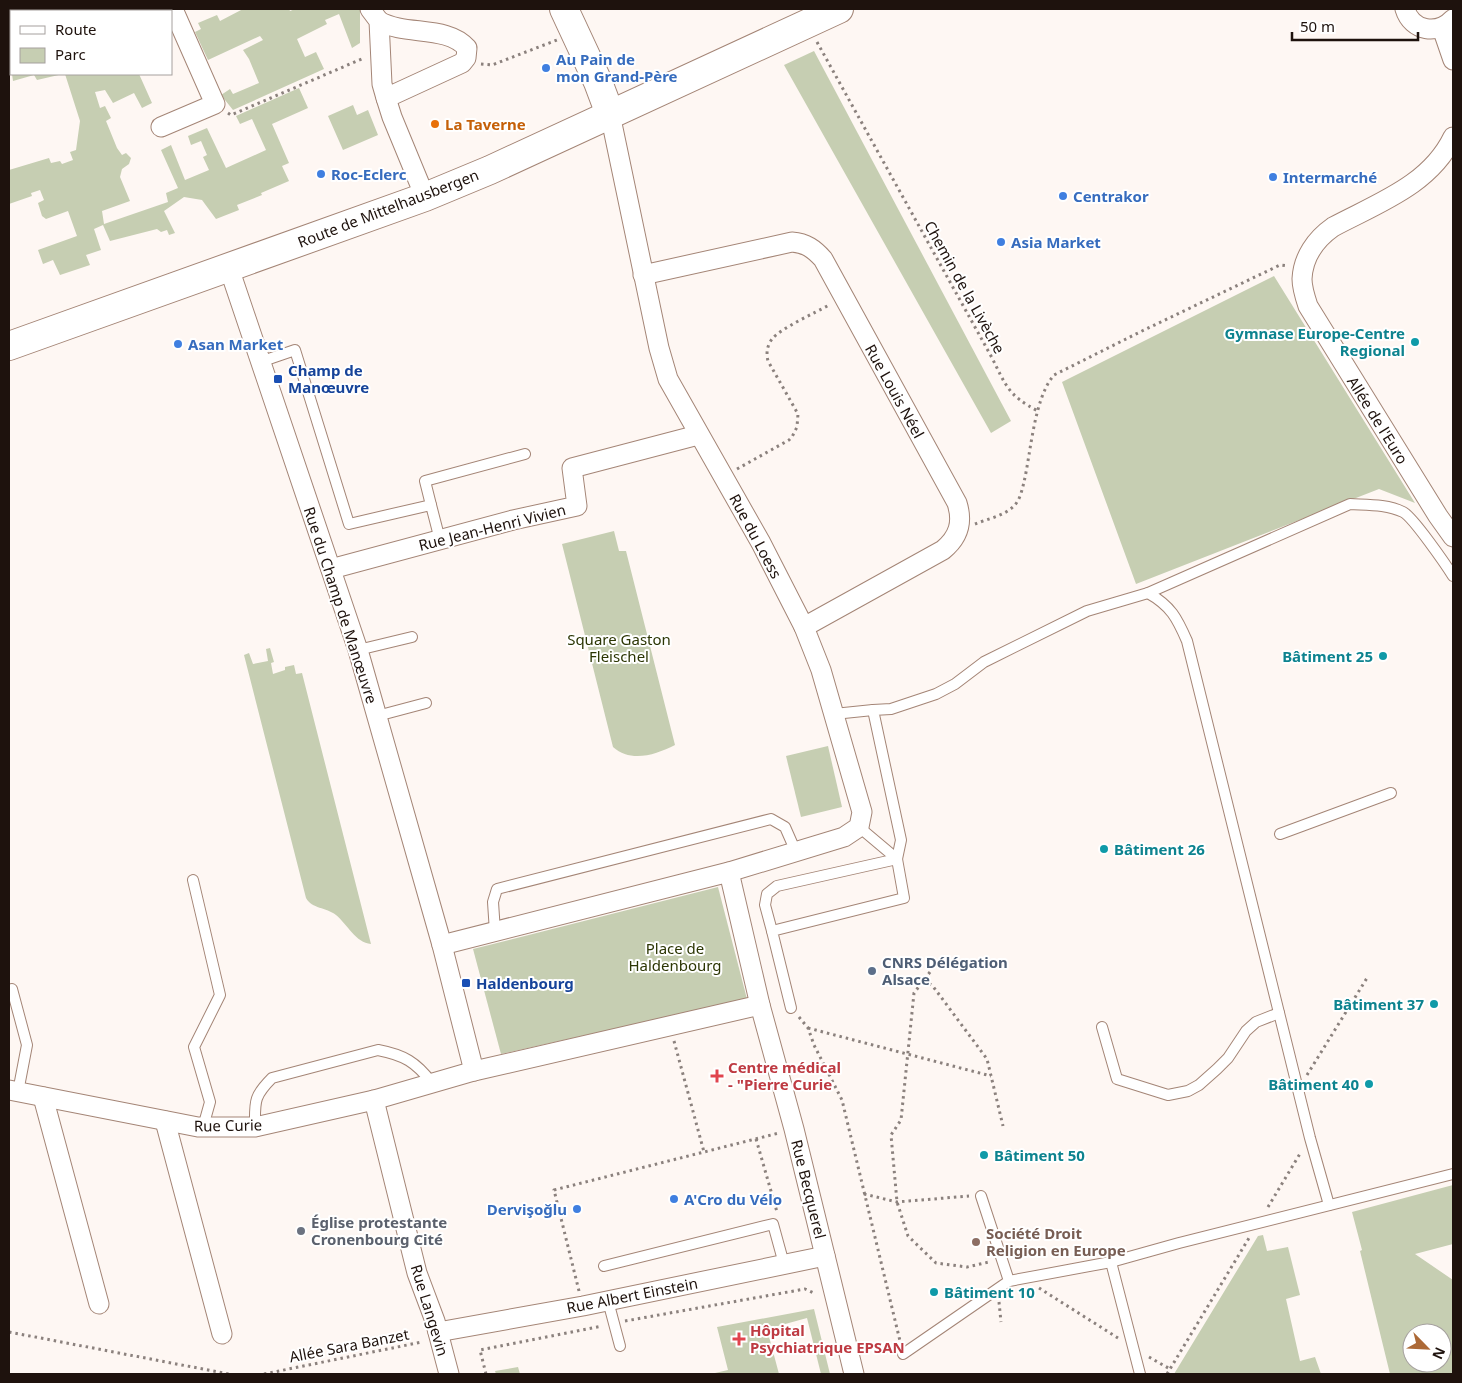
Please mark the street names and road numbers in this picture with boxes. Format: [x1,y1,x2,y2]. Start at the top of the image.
street label: Route de Mittelhausbergen [295,164,481,252]
street label: Chemin de la Livèche [920,217,1010,357]
street label: Rue Louis Néel [861,341,929,441]
street label: Allée de l'Euro [1343,372,1413,468]
street label: Rue du Loess [725,490,787,582]
street label: Rue Jean-Henri Vivien [416,499,568,555]
street label: Rue du Champ de Manœuvre [300,504,382,706]
street label: Rue Curie [194,1114,262,1136]
street label: Rue Becquerel [787,1137,831,1241]
street label: Rue Langevin [407,1262,453,1358]
street label: Rue Albert Einstein [565,1272,699,1318]
street label: Allée Sara Banzet [288,1323,411,1366]

